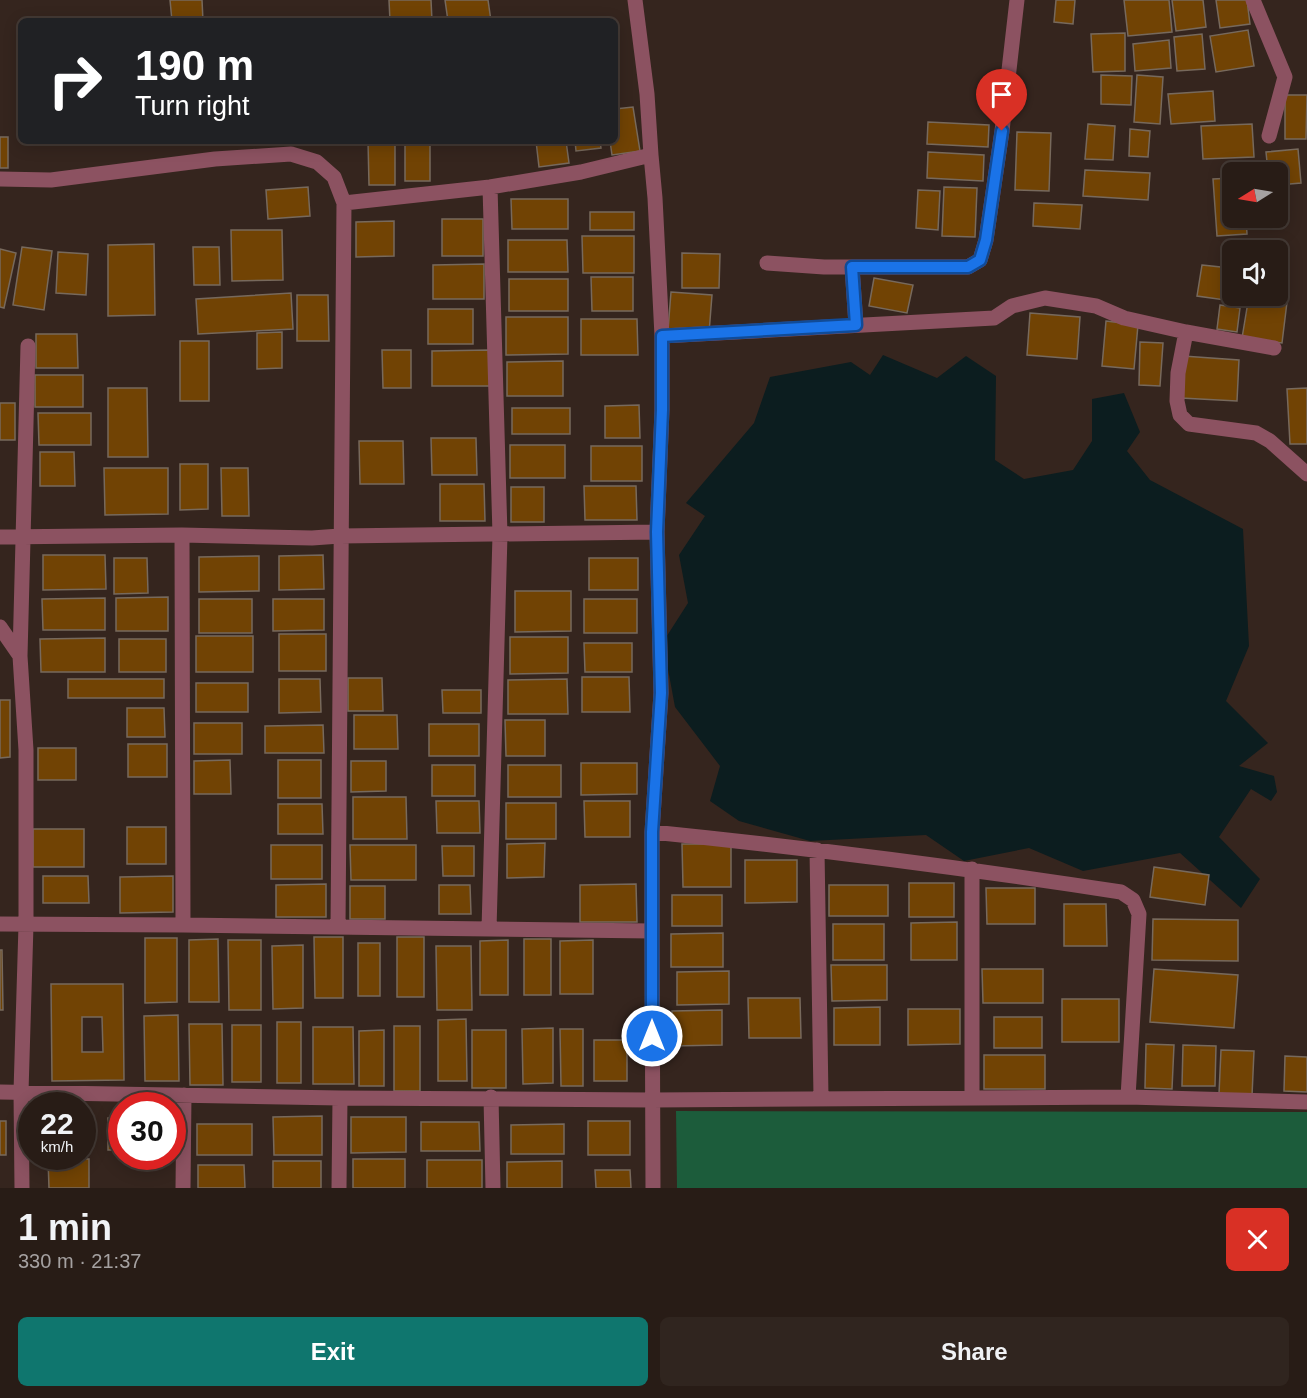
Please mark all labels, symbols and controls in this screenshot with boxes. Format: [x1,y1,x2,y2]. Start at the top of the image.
icon: right [36,42,114,120]
text: 190 m [135,42,254,89]
pin [976,69,1027,131]
icon: arrive [985,78,1018,111]
text: Turn right [135,91,250,121]
north arrow [1222,162,1288,228]
map controls [1222,162,1288,306]
button: sound [1222,240,1288,306]
position arrow [620,1004,684,1068]
speed limit sign: 30 [108,1092,186,1170]
text: 22 [40,1107,74,1140]
text: km/h [41,1138,73,1155]
text: 1 min [18,1207,112,1248]
button: close [1226,1208,1289,1271]
text: 330 m · 21:37 [18,1250,141,1272]
button: Exit [18,1317,648,1386]
button: Share [660,1317,1289,1386]

